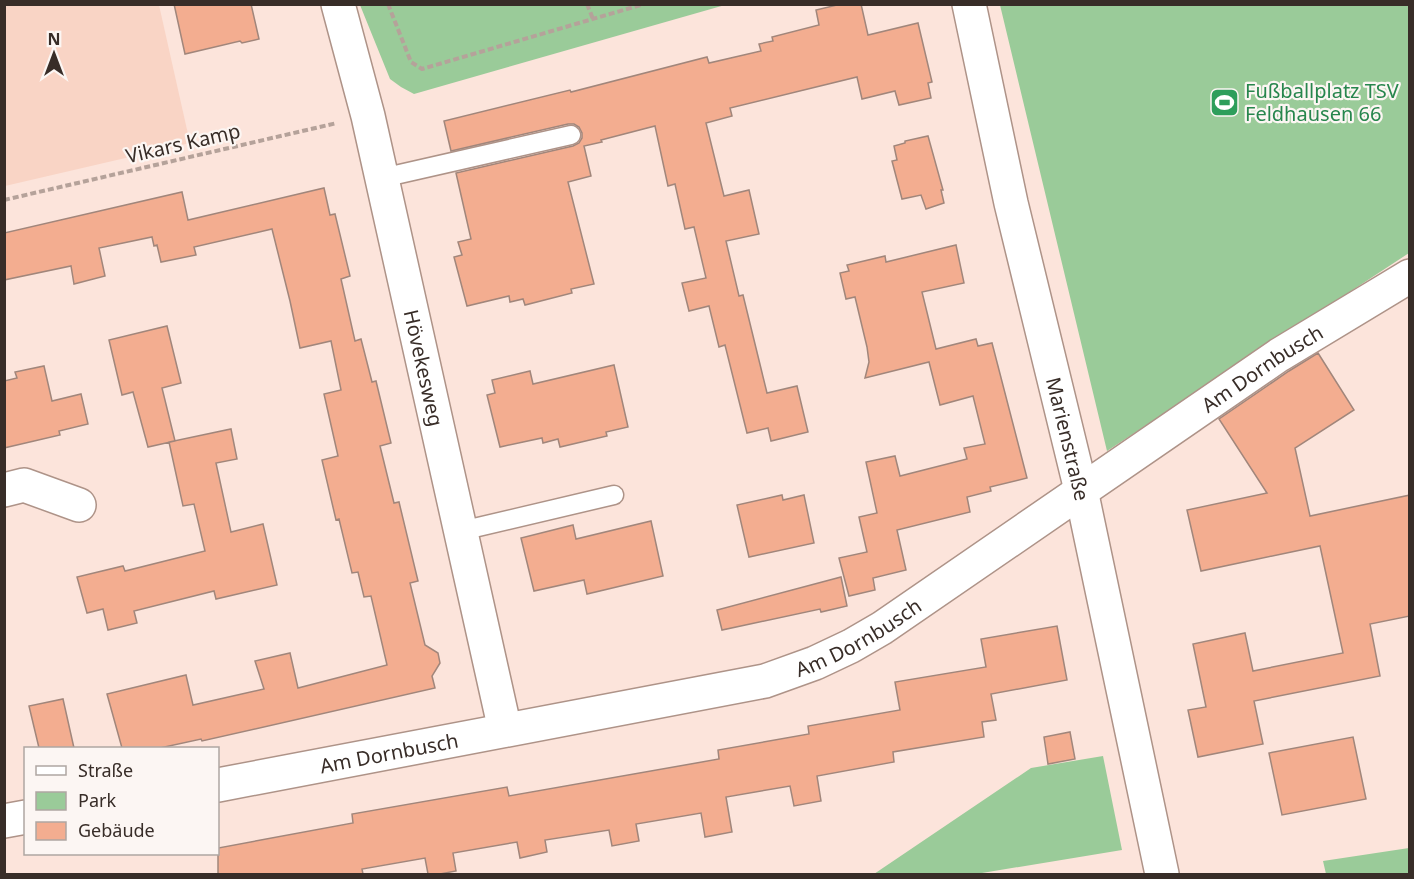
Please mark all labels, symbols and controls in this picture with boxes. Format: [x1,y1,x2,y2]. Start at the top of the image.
north arrow [24,24,84,84]
text: N [47,28,61,50]
place label: Fußballplatz TSV Feldhausen 66 [1245,77,1399,127]
sports icon: Fußballplatz TSV Feldhausen 66 [1208,86,1240,118]
street label: Vikars Kamp [123,117,243,169]
street label: Hövekesweg [398,307,450,429]
street label: Am Dornbusch [1196,318,1328,418]
street label: Marienstraße [1040,374,1096,503]
street label: Am Dornbusch [792,592,926,683]
street label: Am Dornbusch [317,726,460,779]
legend [24,747,219,855]
text: Straße [78,758,133,782]
text: Park [78,788,116,812]
text: Gebäude [78,818,155,842]

